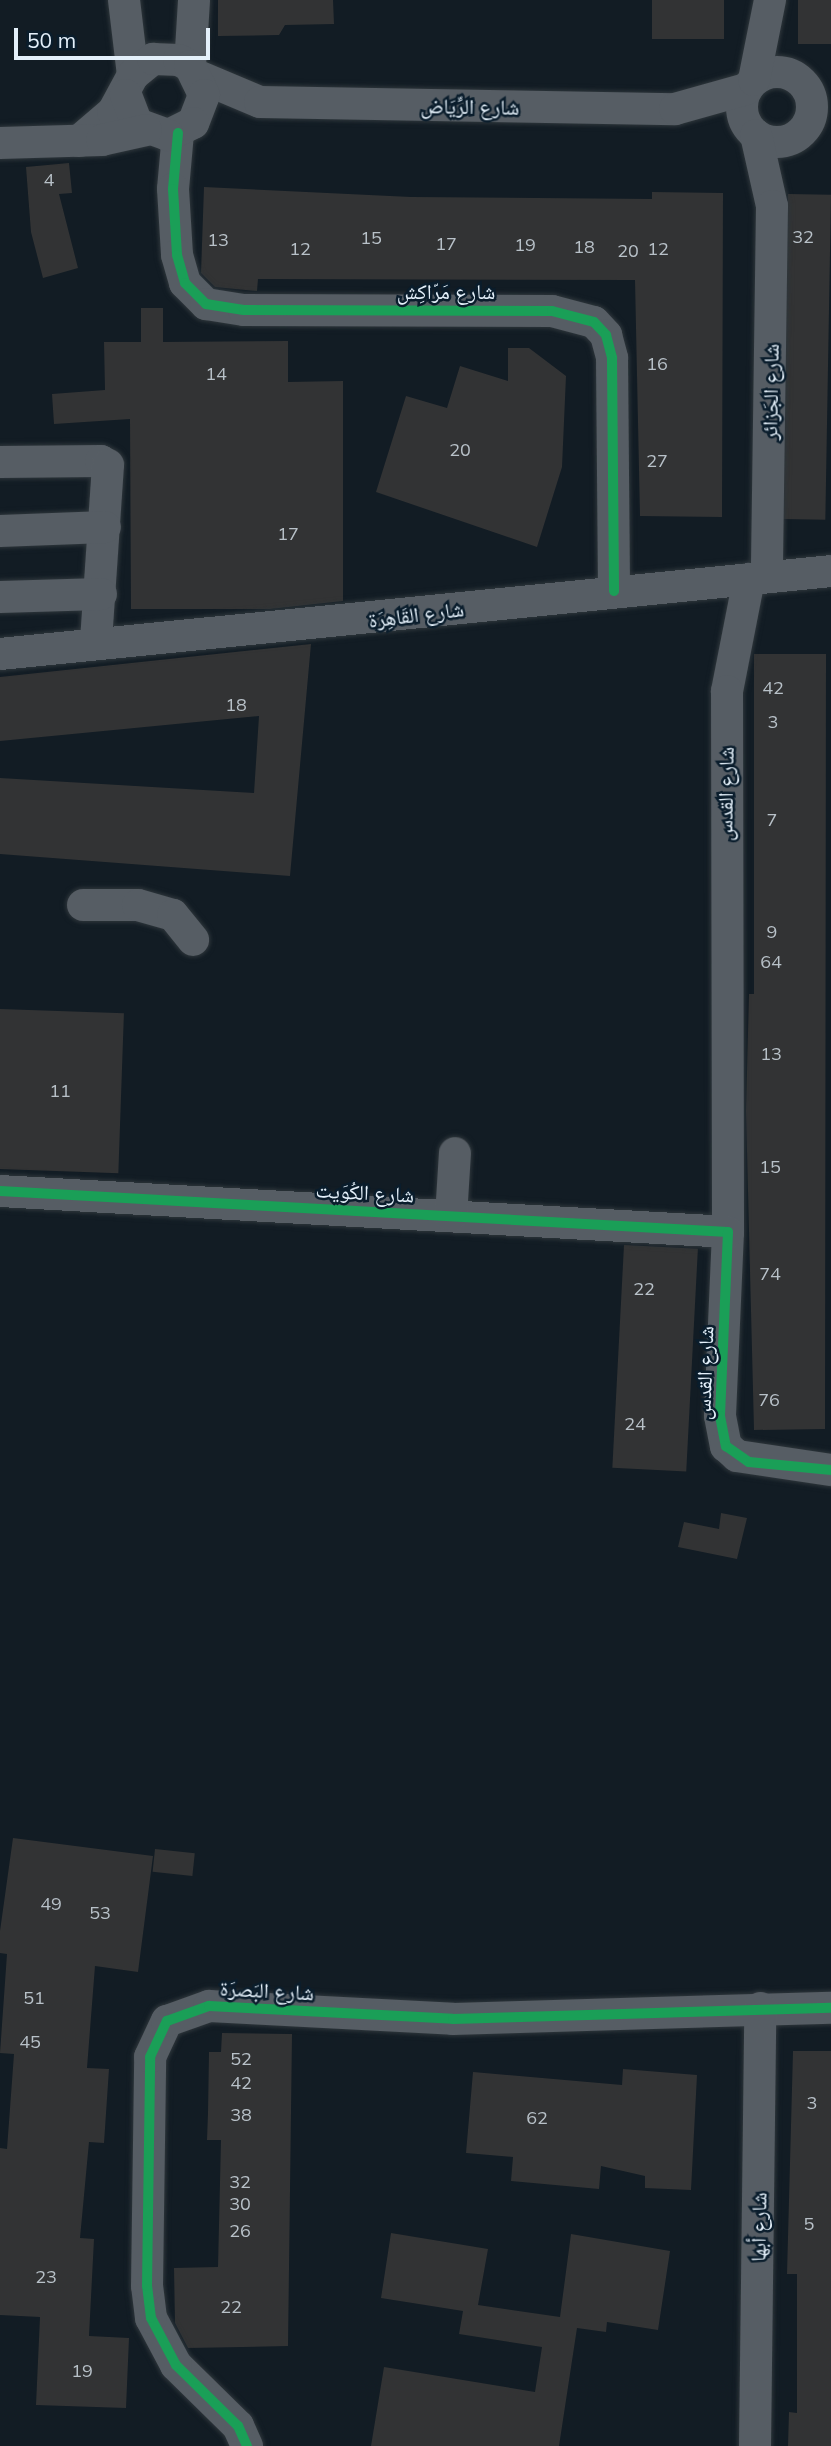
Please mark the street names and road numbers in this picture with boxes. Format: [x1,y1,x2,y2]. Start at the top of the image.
street label: شارع الرِّيَاض [420,93,520,119]
street label: شارع مَرّاكِش [397,278,495,304]
street label: شارع الجَزائر [757,343,783,441]
street label: شارع القَاهِرَة [367,596,465,632]
street label: شارع القدس [712,747,738,841]
street label: شارع الكُوَيت [315,1177,415,1207]
street label: شارع القدس [690,1325,718,1421]
street label: شارع البَصرَة [219,1975,315,2005]
street label: شارع أبها [745,2192,771,2262]

